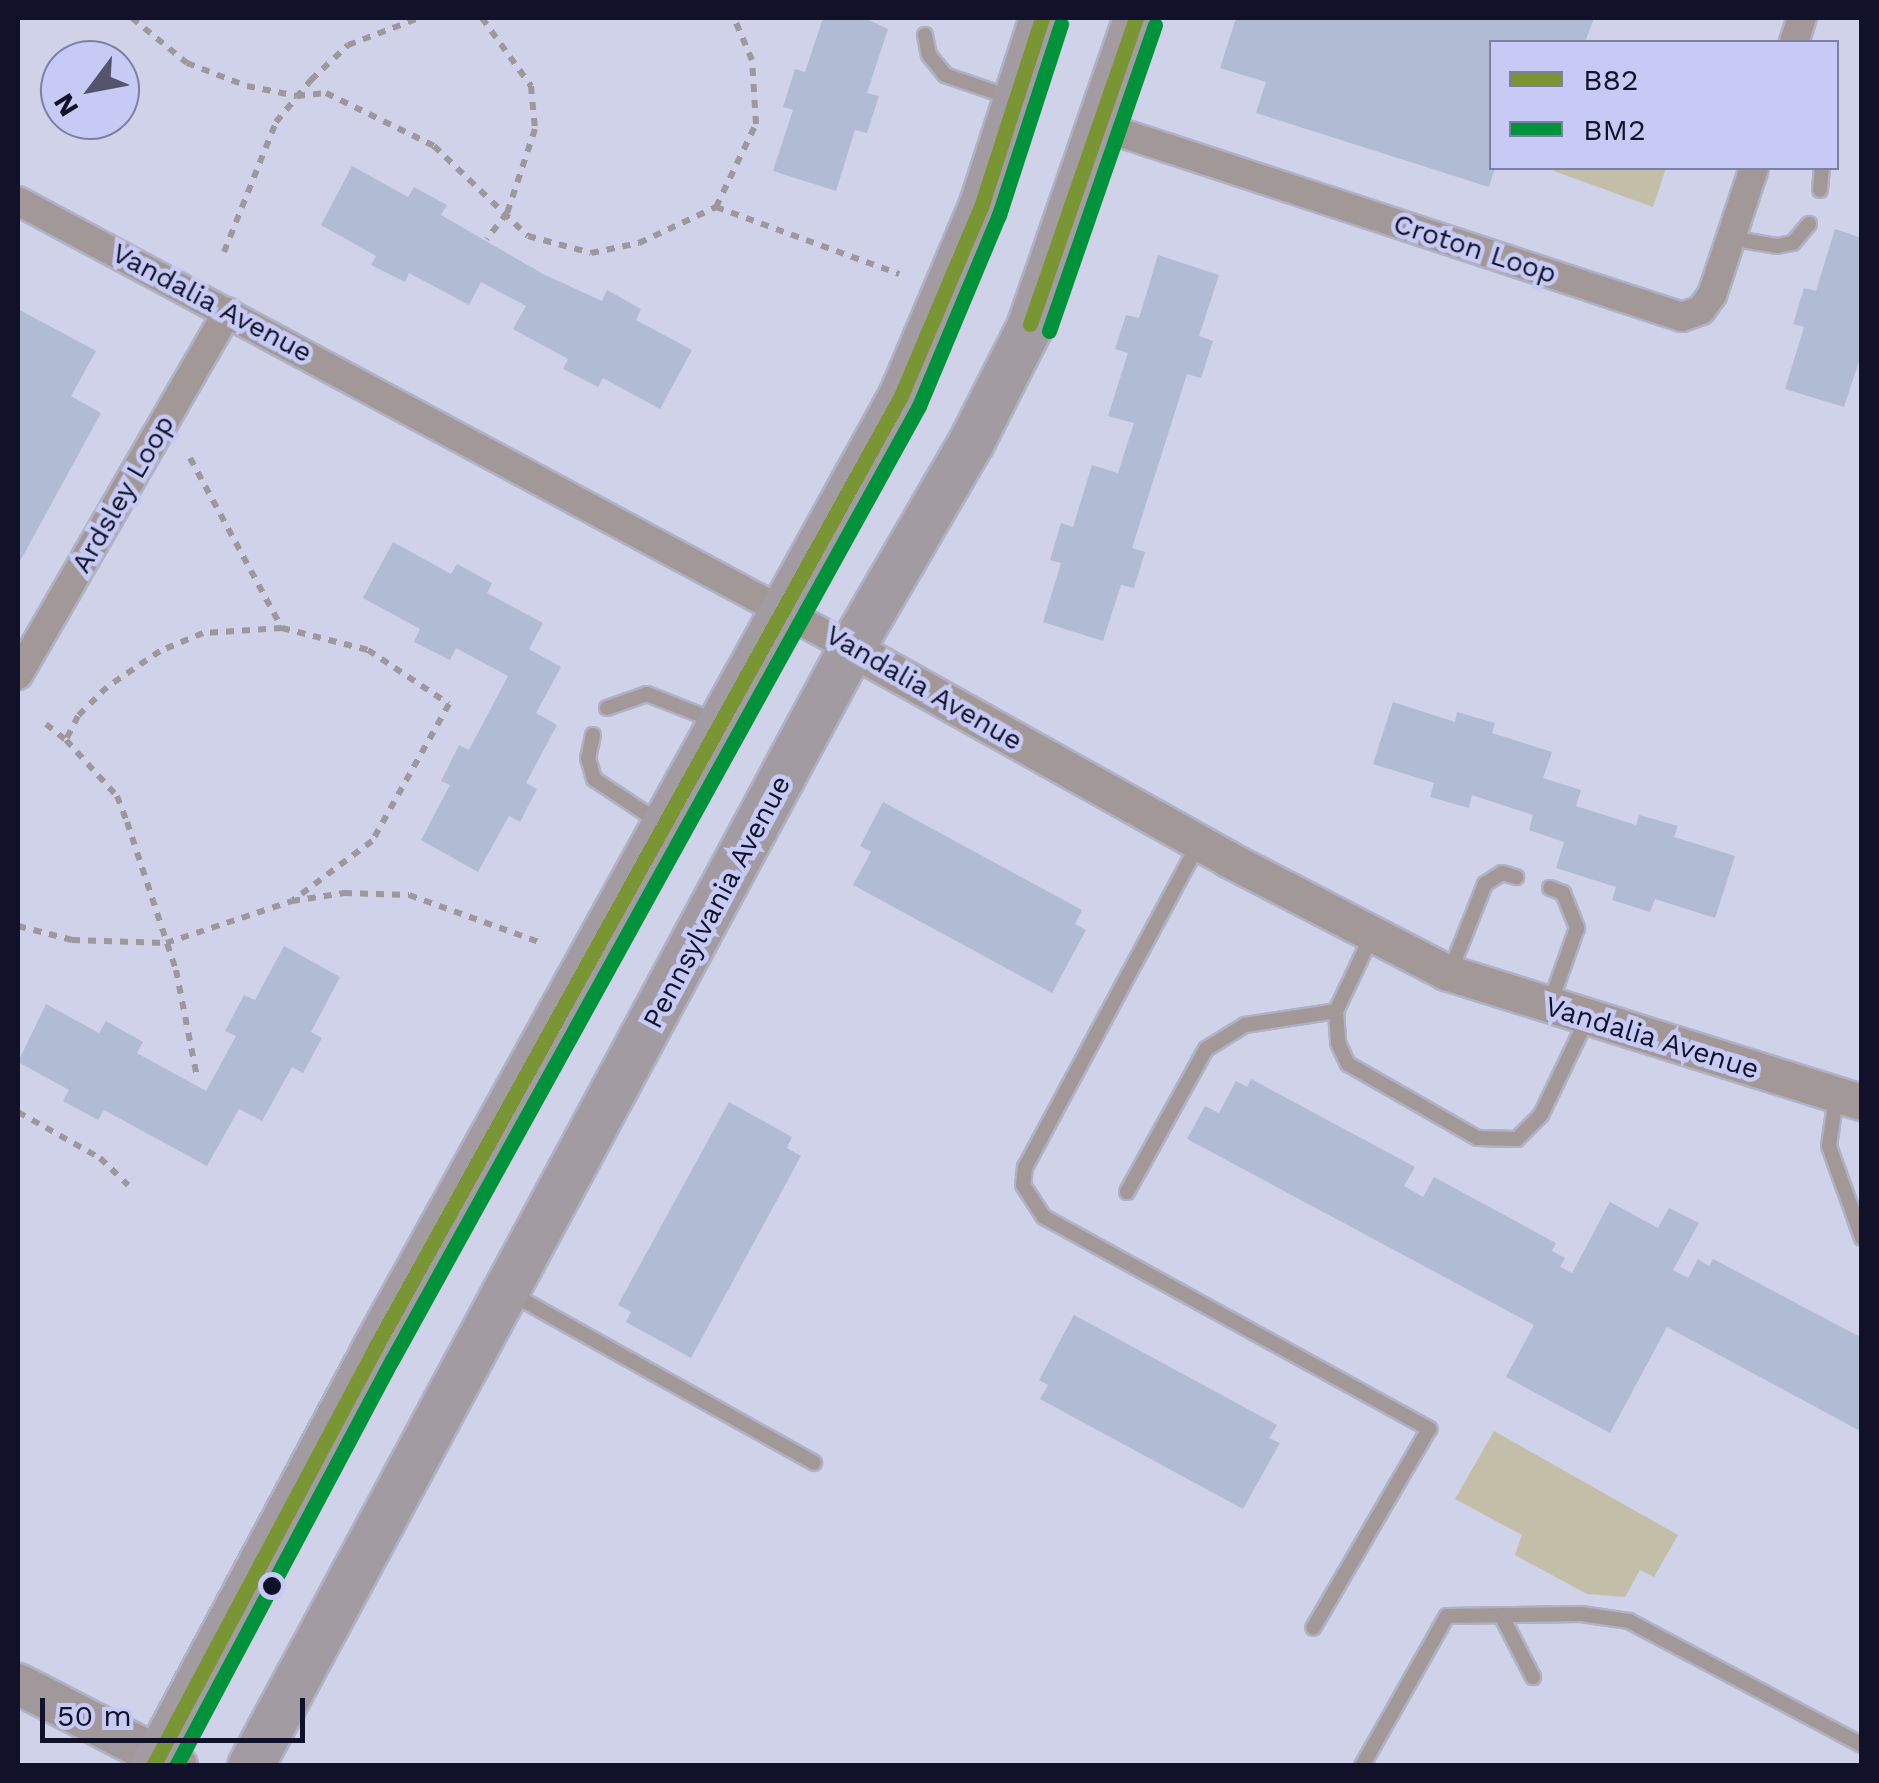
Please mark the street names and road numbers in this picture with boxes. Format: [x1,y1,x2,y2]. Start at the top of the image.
street label: Croton Loop [1389,207,1561,291]
street label: Vandalia Avenue [105,236,319,370]
street label: Ardsley Loop [64,409,182,579]
street label: Vandalia Avenue [819,618,1029,758]
street label: Pennsylvania Avenue [636,769,798,1035]
street label: Vandalia Avenue [1540,989,1764,1087]

